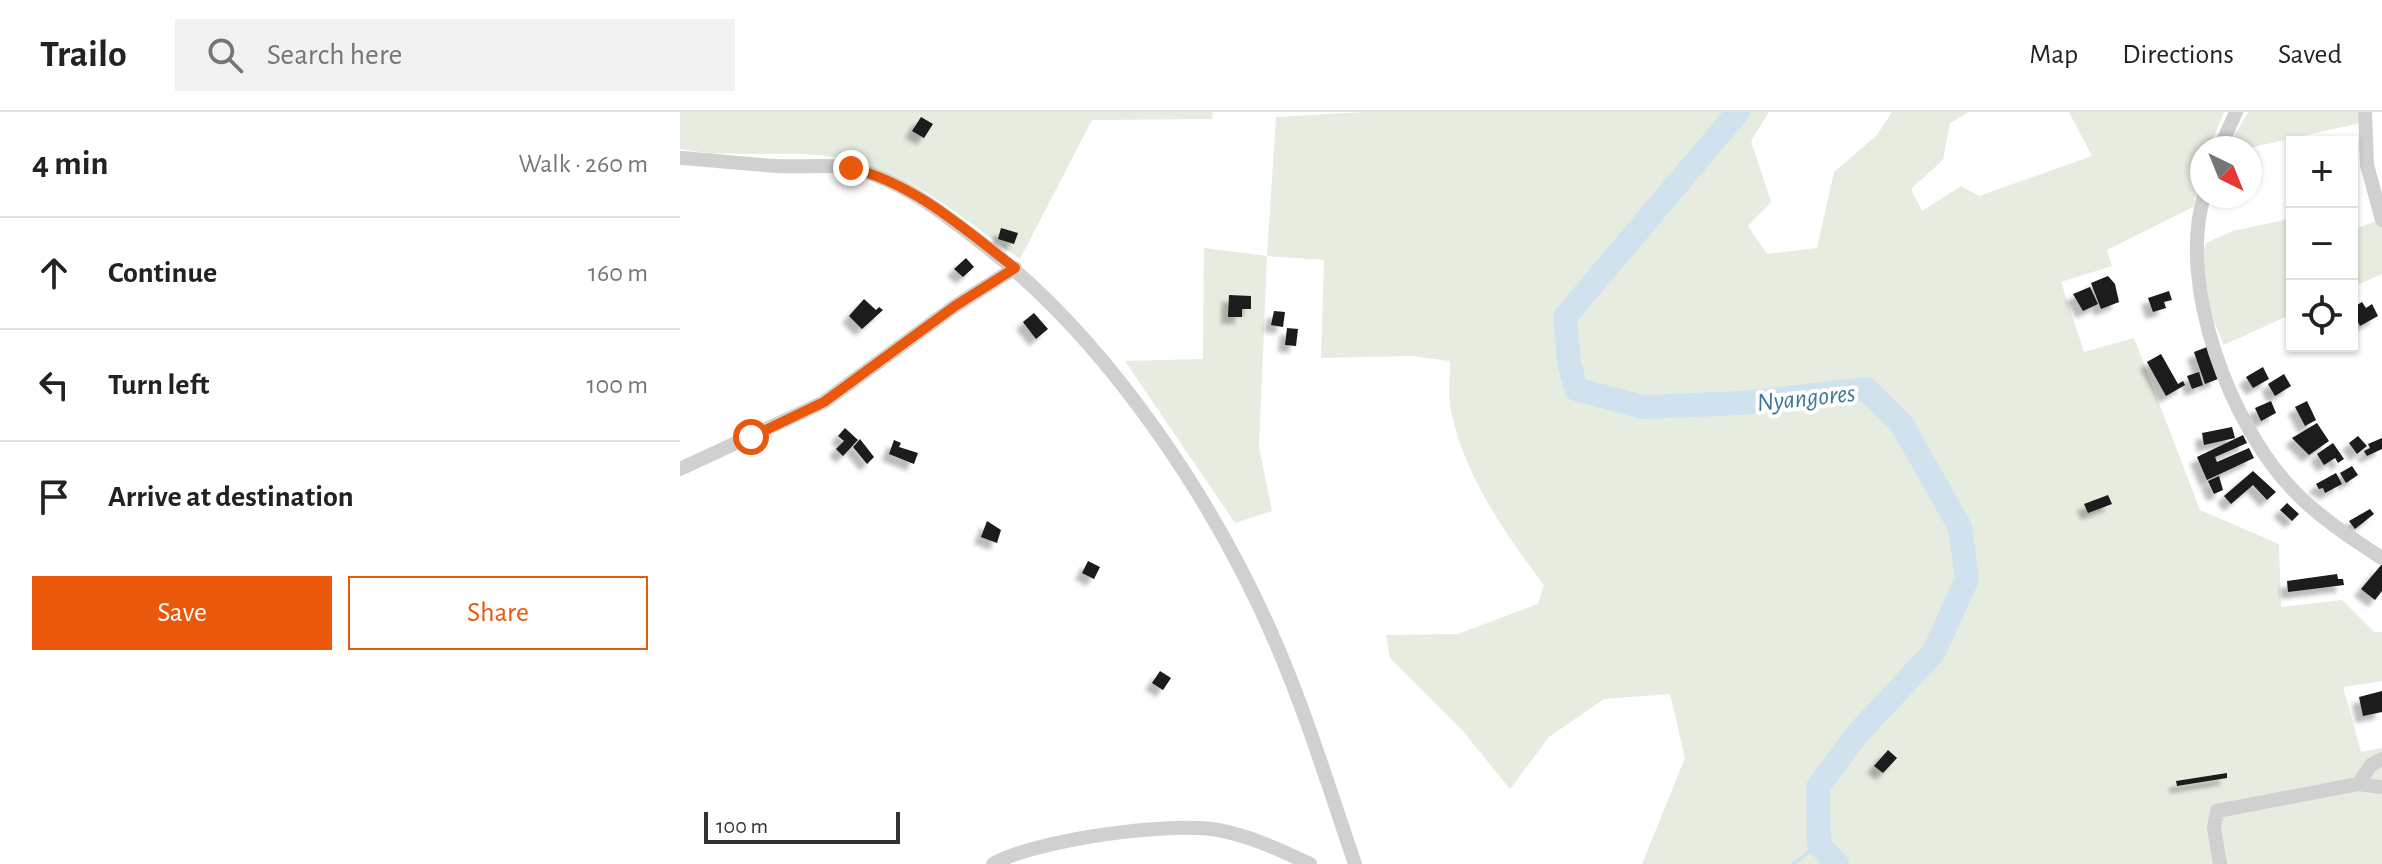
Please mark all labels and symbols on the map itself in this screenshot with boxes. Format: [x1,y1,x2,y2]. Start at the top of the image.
north arrow [2190,136,2262,208]
route end [833,150,869,186]
water label: Nyangores [1756,380,1857,416]
route start [733,419,769,455]
scale bar [704,808,900,844]

